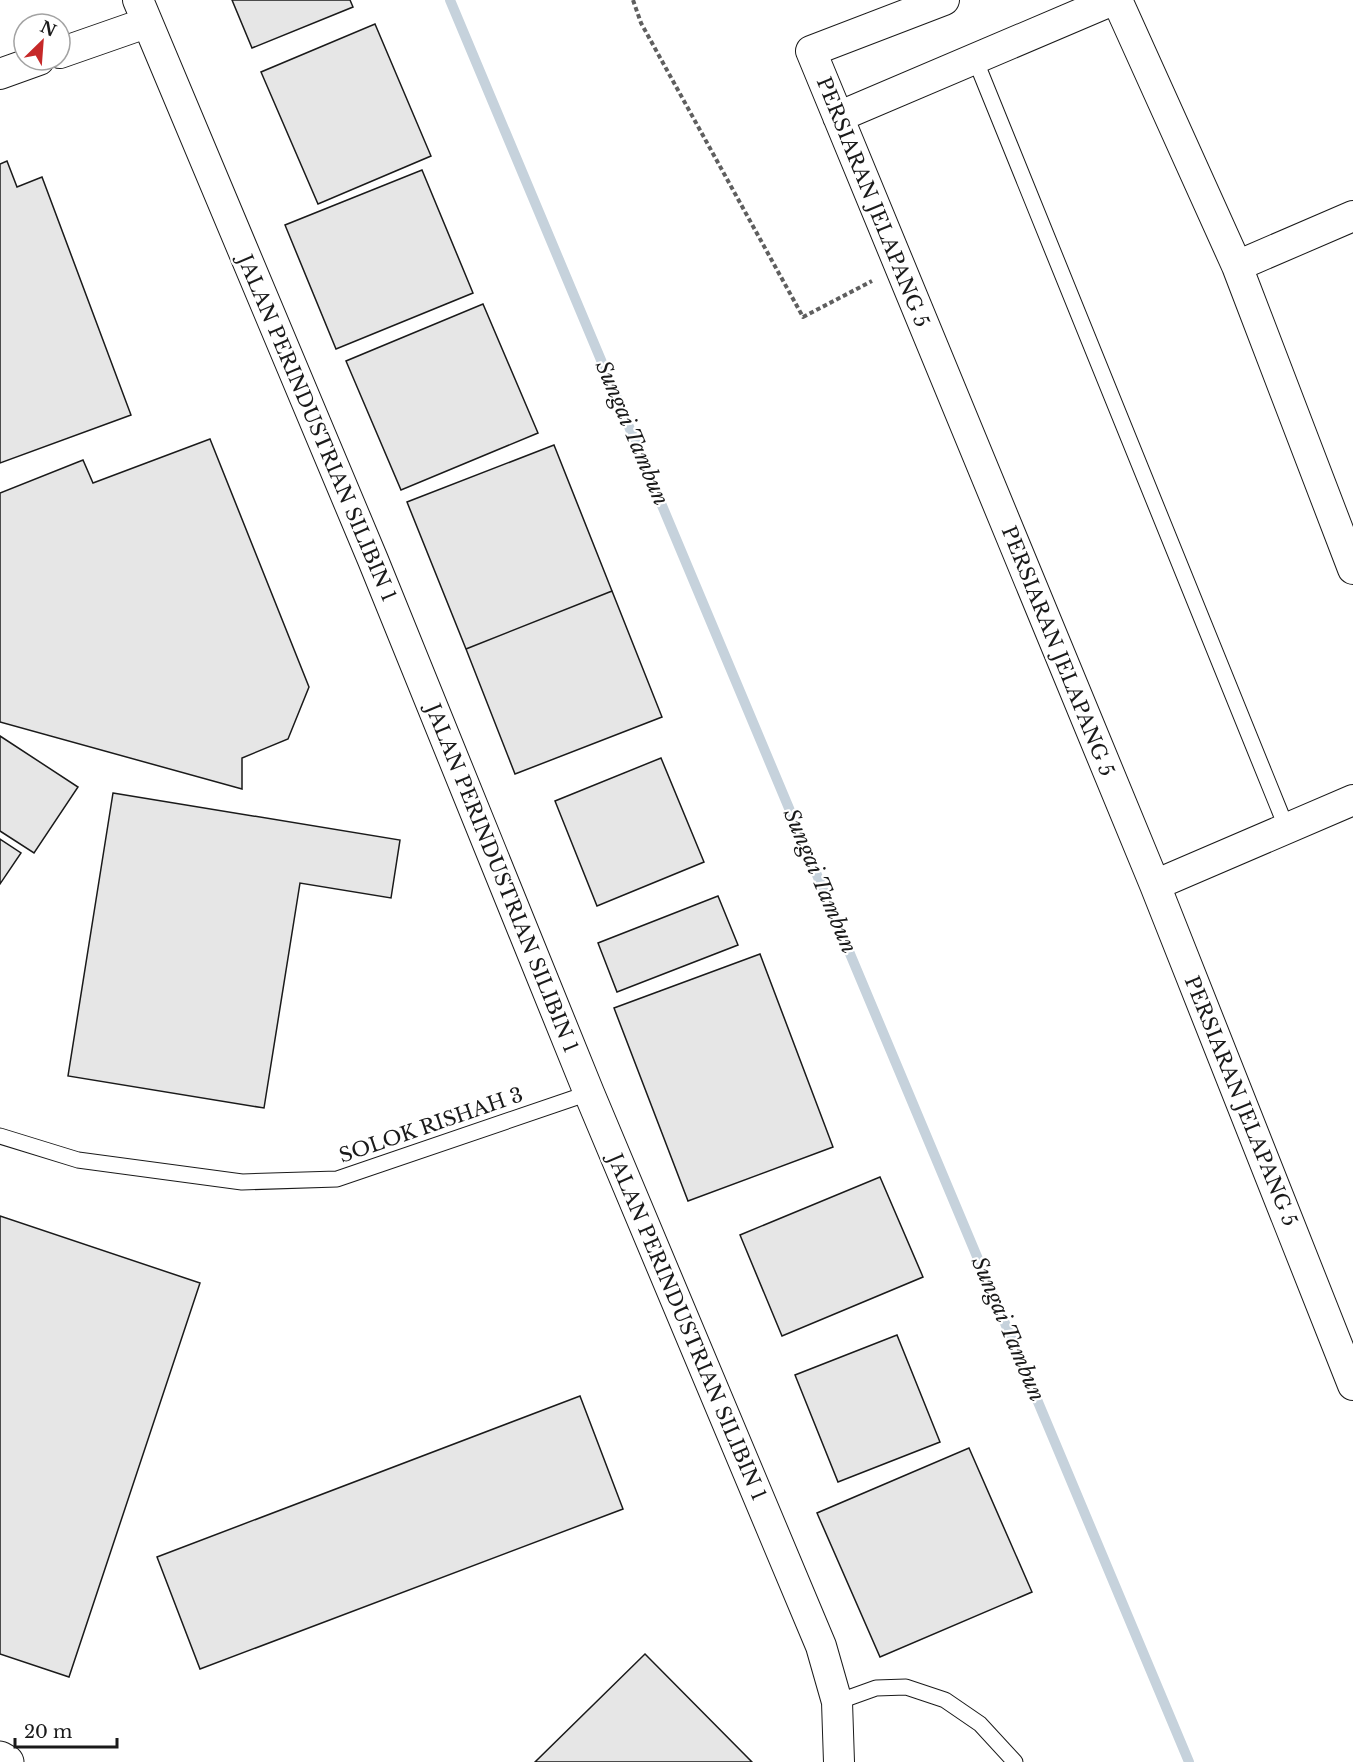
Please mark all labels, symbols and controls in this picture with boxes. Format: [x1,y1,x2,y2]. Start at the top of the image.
north arrow [12,12,72,72]
text: N [37,16,59,41]
street label: PERSIARAN JELAPANG 5 [812,73,934,331]
street label: JALAN PERINDUSTRIAN SILIBIN 1 [232,248,401,605]
water label: Sungai Tambun [590,357,674,509]
street label: PERSIARAN JELAPANG 5 [997,522,1119,780]
street label: JALAN PERINDUSTRIAN SILIBIN 1 [420,697,583,1056]
water label: Sungai Tambun [778,805,862,957]
street label: PERSIARAN JELAPANG 5 [1180,972,1302,1230]
street label: SOLOK RISHAH 3 [336,1082,526,1168]
street label: JALAN PERINDUSTRIAN SILIBIN 1 [602,1147,771,1504]
water label: Sungai Tambun [966,1253,1050,1405]
scale bar [15,1711,117,1749]
text: 20 m [24,1721,72,1743]

